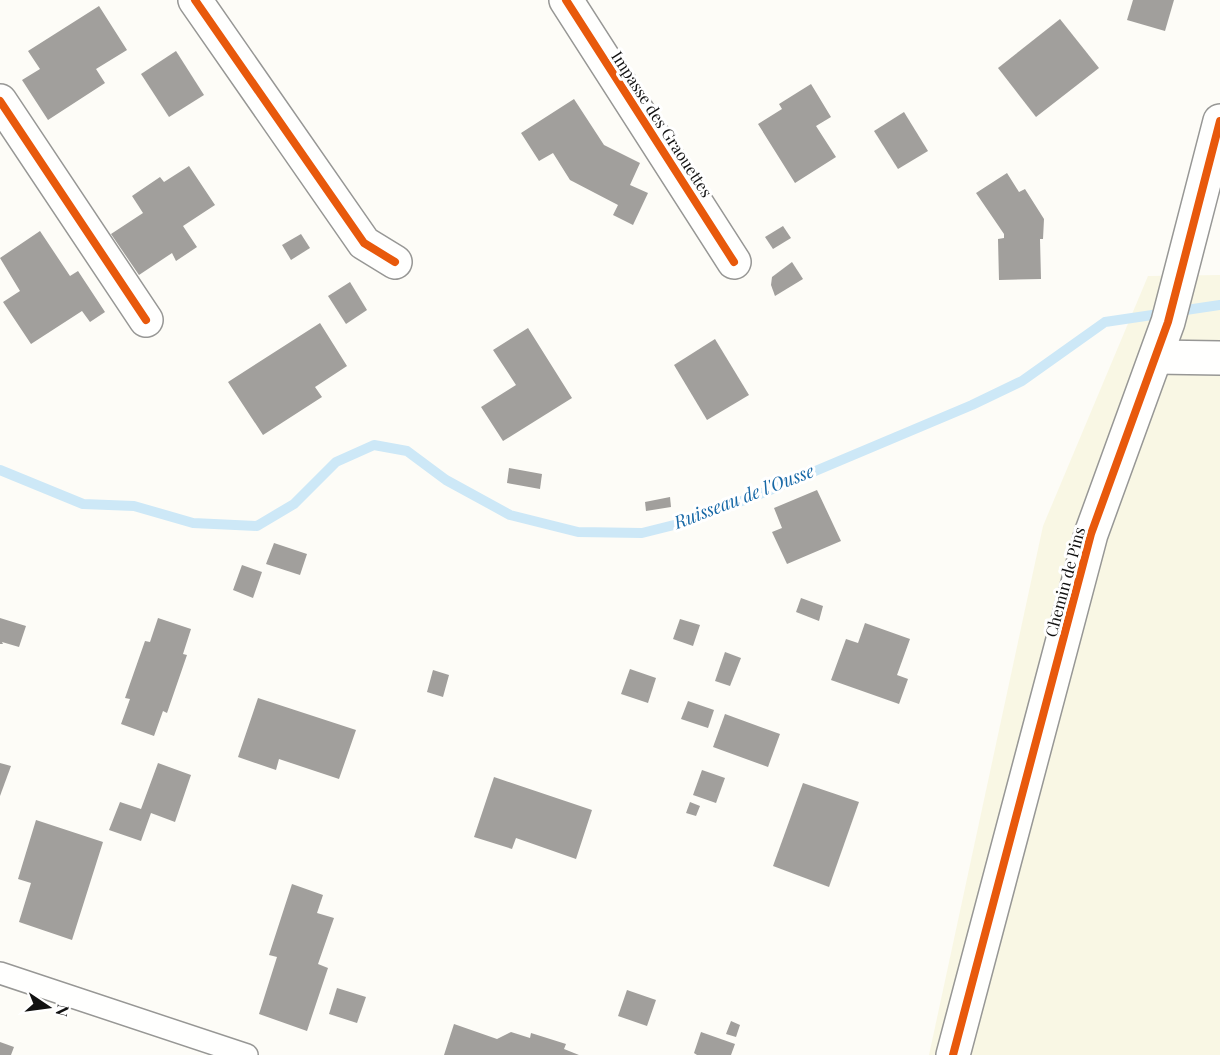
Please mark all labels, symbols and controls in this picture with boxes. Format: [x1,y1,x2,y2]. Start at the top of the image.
street label: Impasse des Graouettes [607,47,718,201]
water label: Ruisseau de l'Ousse [669,458,817,534]
street label: Chemin de Pins [1040,525,1089,639]
north arrow [18,977,78,1037]
text: N [51,1002,75,1019]

